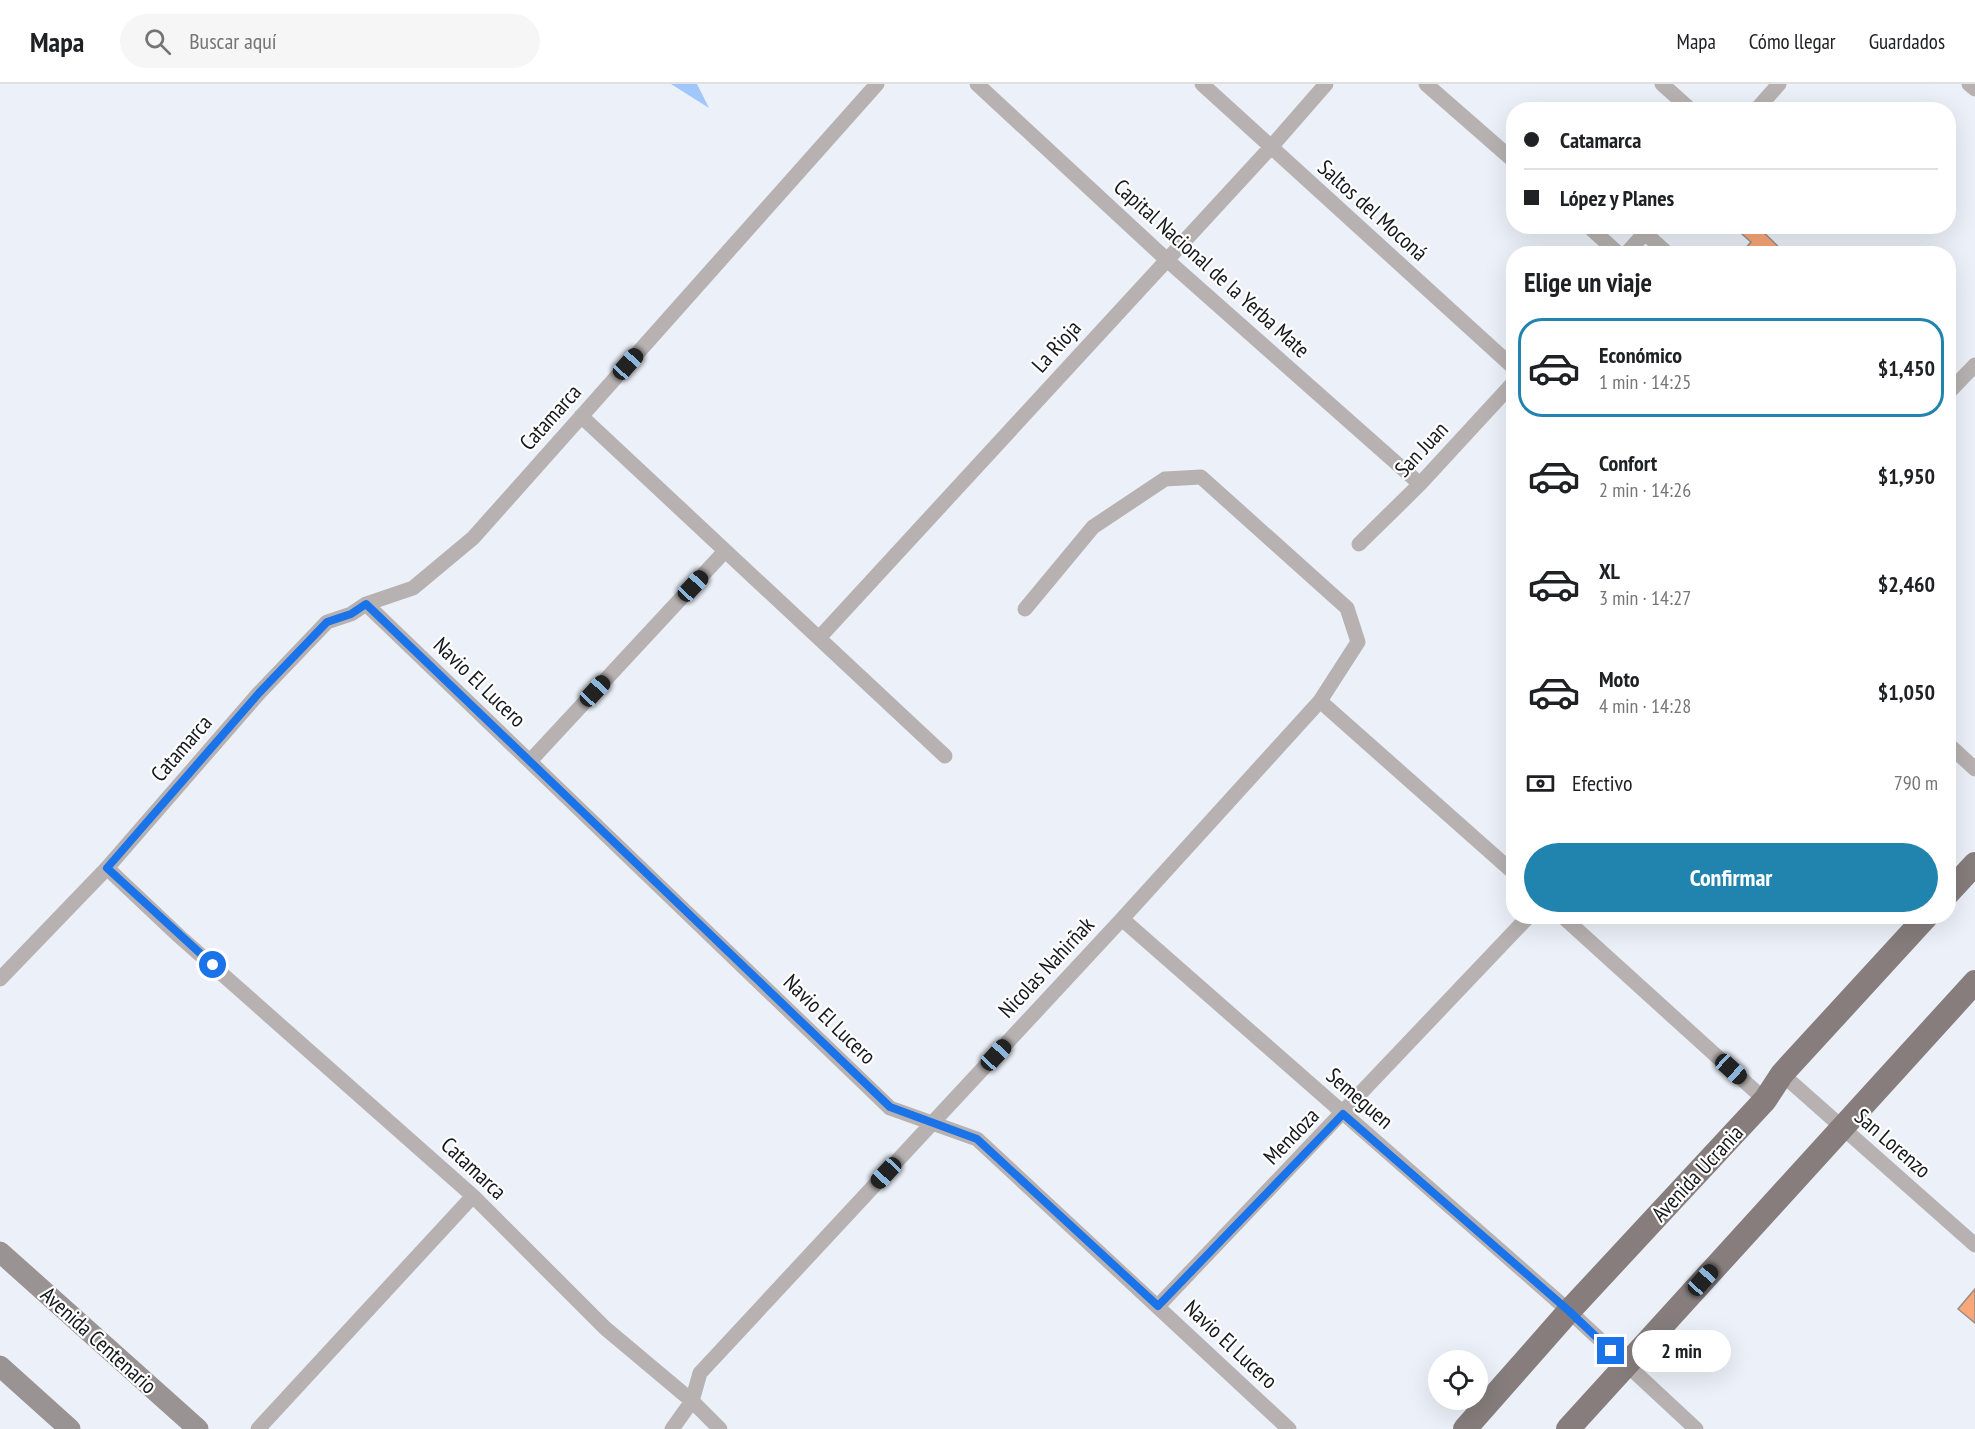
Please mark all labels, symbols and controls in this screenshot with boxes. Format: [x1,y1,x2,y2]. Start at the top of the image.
search box [120,14,540,68]
text: Mapa [30,23,84,60]
icon: search [141,25,174,58]
text: Buscar aquí [189,27,277,55]
text: Mapa [1677,28,1716,55]
text: Cómo llegar [1749,28,1836,55]
text: Guardados [1869,28,1945,55]
text: Catamarca [1560,126,1641,154]
street label: Saltos del Moconá [1312,153,1434,267]
street label: Capital Nacional de la Yerba Mate [1108,173,1316,363]
text: López y Planes [1560,184,1674,212]
text: Elige un viaje [1524,265,1652,299]
street label: La Rioja [1025,314,1087,378]
icon: car [1527,341,1581,395]
text: Económico [1599,341,1682,369]
car [609,345,647,383]
text: $1,450 [1878,354,1935,382]
text: 1 min · 14:25 [1599,369,1691,395]
street label: Catamarca [513,378,587,456]
street label: San Juan [1388,415,1454,483]
icon: car [1527,449,1581,503]
text: Confort [1599,449,1657,477]
text: $1,950 [1878,462,1935,490]
text: 2 min · 14:26 [1599,477,1691,503]
icon: car [1527,557,1581,611]
text: XL [1599,557,1620,585]
car [674,567,712,605]
text: $2,460 [1878,570,1935,598]
text: 3 min · 14:27 [1599,585,1691,611]
street label: Navio El Lucero [428,631,532,733]
icon: car [1527,665,1581,719]
text: Moto [1599,665,1640,693]
car [576,672,614,710]
text: $1,050 [1878,678,1935,706]
text: 4 min · 14:28 [1599,693,1691,719]
street label: Catamarca [144,709,218,787]
icon: cash [1524,767,1557,800]
text: Efectivo [1572,769,1633,797]
text: 790 m [1894,770,1938,796]
button: Confirmar [1524,843,1938,912]
street label: Nicolas Nahirñak [992,910,1100,1023]
route start [199,951,226,978]
street label: Navio El Lucero [778,968,882,1070]
car [977,1036,1015,1074]
car [1712,1050,1750,1088]
street label: Semeguen [1321,1061,1399,1135]
street label: Mendoza [1257,1102,1325,1170]
street label: San Lorenzo [1849,1102,1937,1184]
street label: Avenida Ucrania [1645,1119,1749,1227]
street label: Catamarca [435,1131,513,1205]
car [867,1154,905,1192]
car [1684,1261,1722,1299]
street label: Avenida Centenario [35,1281,163,1399]
street label: Navio El Lucero [1178,1294,1284,1394]
callout: 2 min [1632,1330,1731,1372]
route end [1597,1337,1624,1364]
text: 2 min [1661,1338,1702,1364]
map controls [1428,1350,1488,1410]
button: locate [1428,1350,1488,1410]

